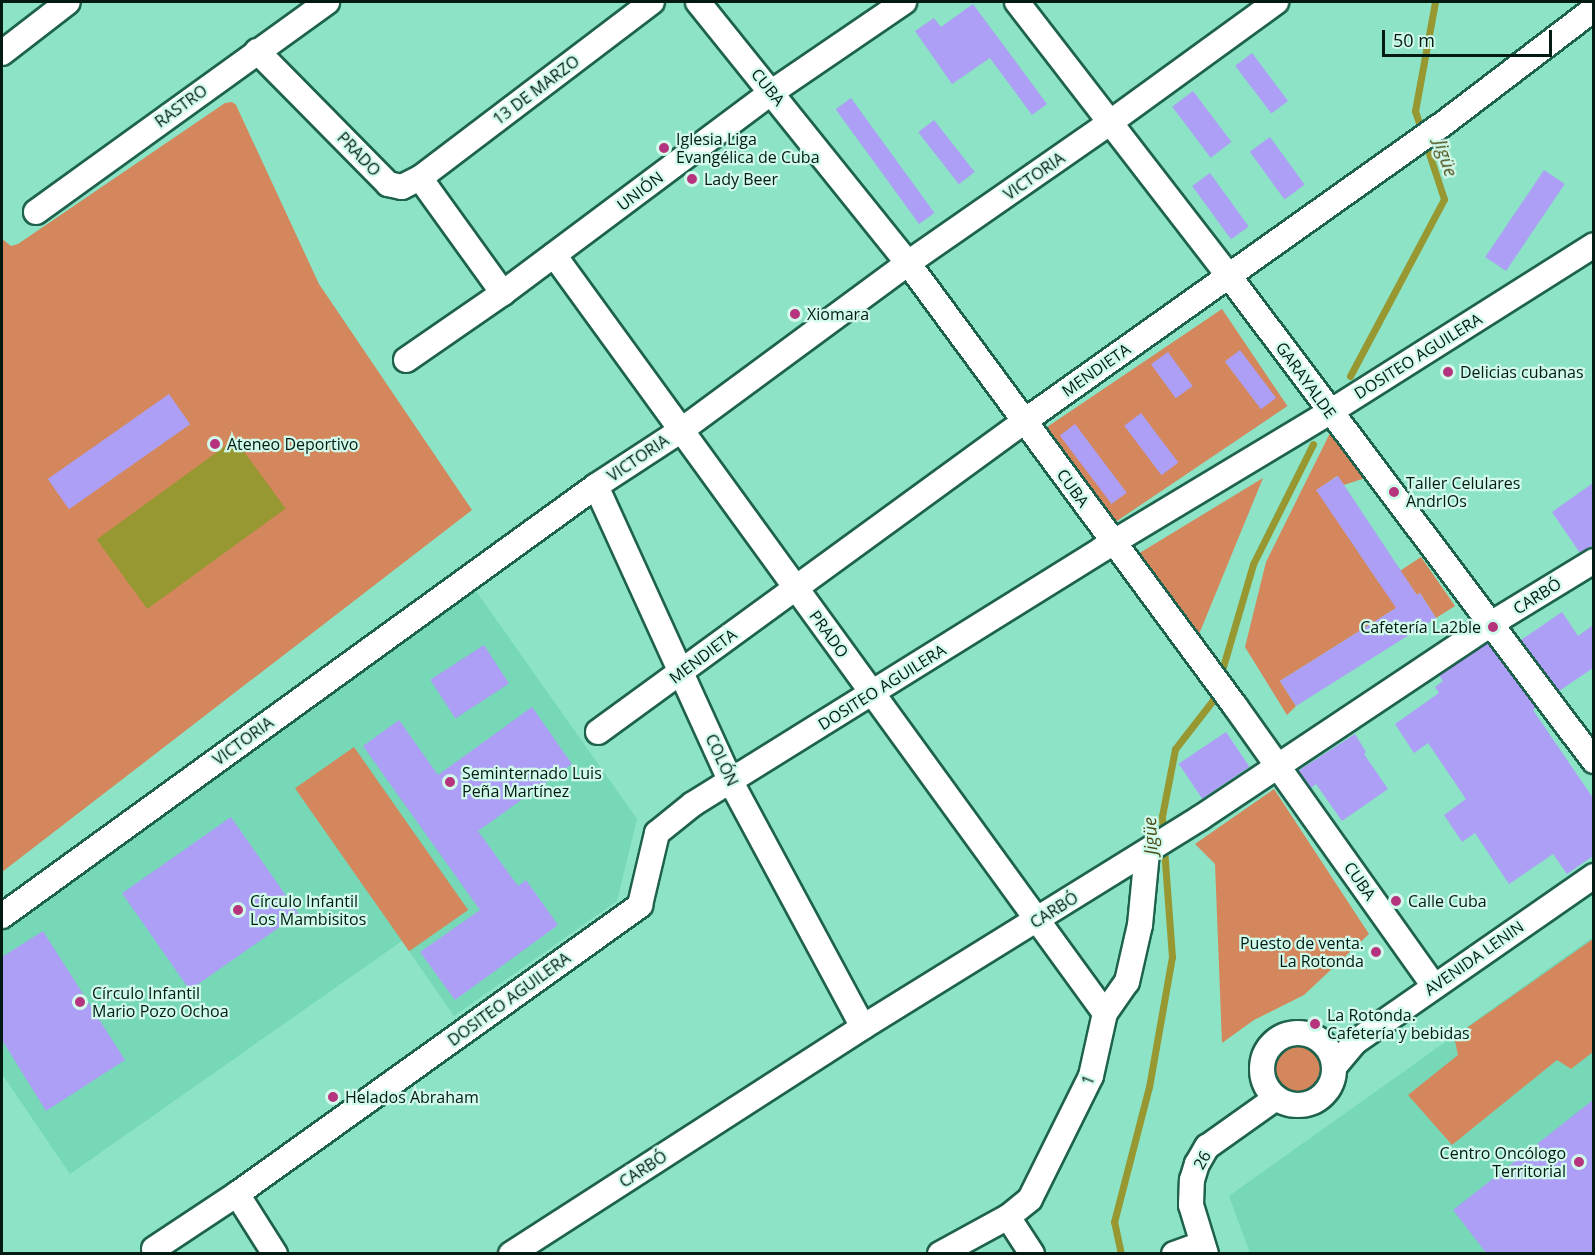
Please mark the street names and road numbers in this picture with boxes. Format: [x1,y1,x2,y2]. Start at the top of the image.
street label: 13 DE MARZO [489,51,583,129]
street label: CUBA [747,65,789,109]
street label: RASTRO [151,81,211,131]
street label: PRADO [333,128,385,180]
street label: VICTORIA [1000,148,1068,204]
street label: UNIÓN [613,167,667,215]
street label: DOSITEO AGUILERA [1351,309,1485,403]
street label: GARAYALDE [1272,338,1340,422]
street label: MENDIETA [1058,339,1134,401]
street label: VICTORIA [604,431,672,485]
street label: CUBA [1053,465,1093,511]
street label: CARBÓ [1510,574,1564,618]
street label: PRADO [805,607,853,661]
street label: MENDIETA [666,624,740,688]
street label: DOSITEO AGUILERA [815,640,949,734]
street label: VICTORIA [209,713,277,769]
street label: COLÓN [702,731,742,789]
street label: CUBA [1340,858,1380,904]
street label: CARBÓ [1027,888,1081,932]
street label: AVENIDA LENIN [1421,917,1527,999]
street label: DOSITEO AGUILERA [444,948,574,1050]
street label: 1 [1077,1072,1099,1088]
street label: CARBÓ [616,1147,670,1191]
street label: 26 [1189,1147,1215,1173]

